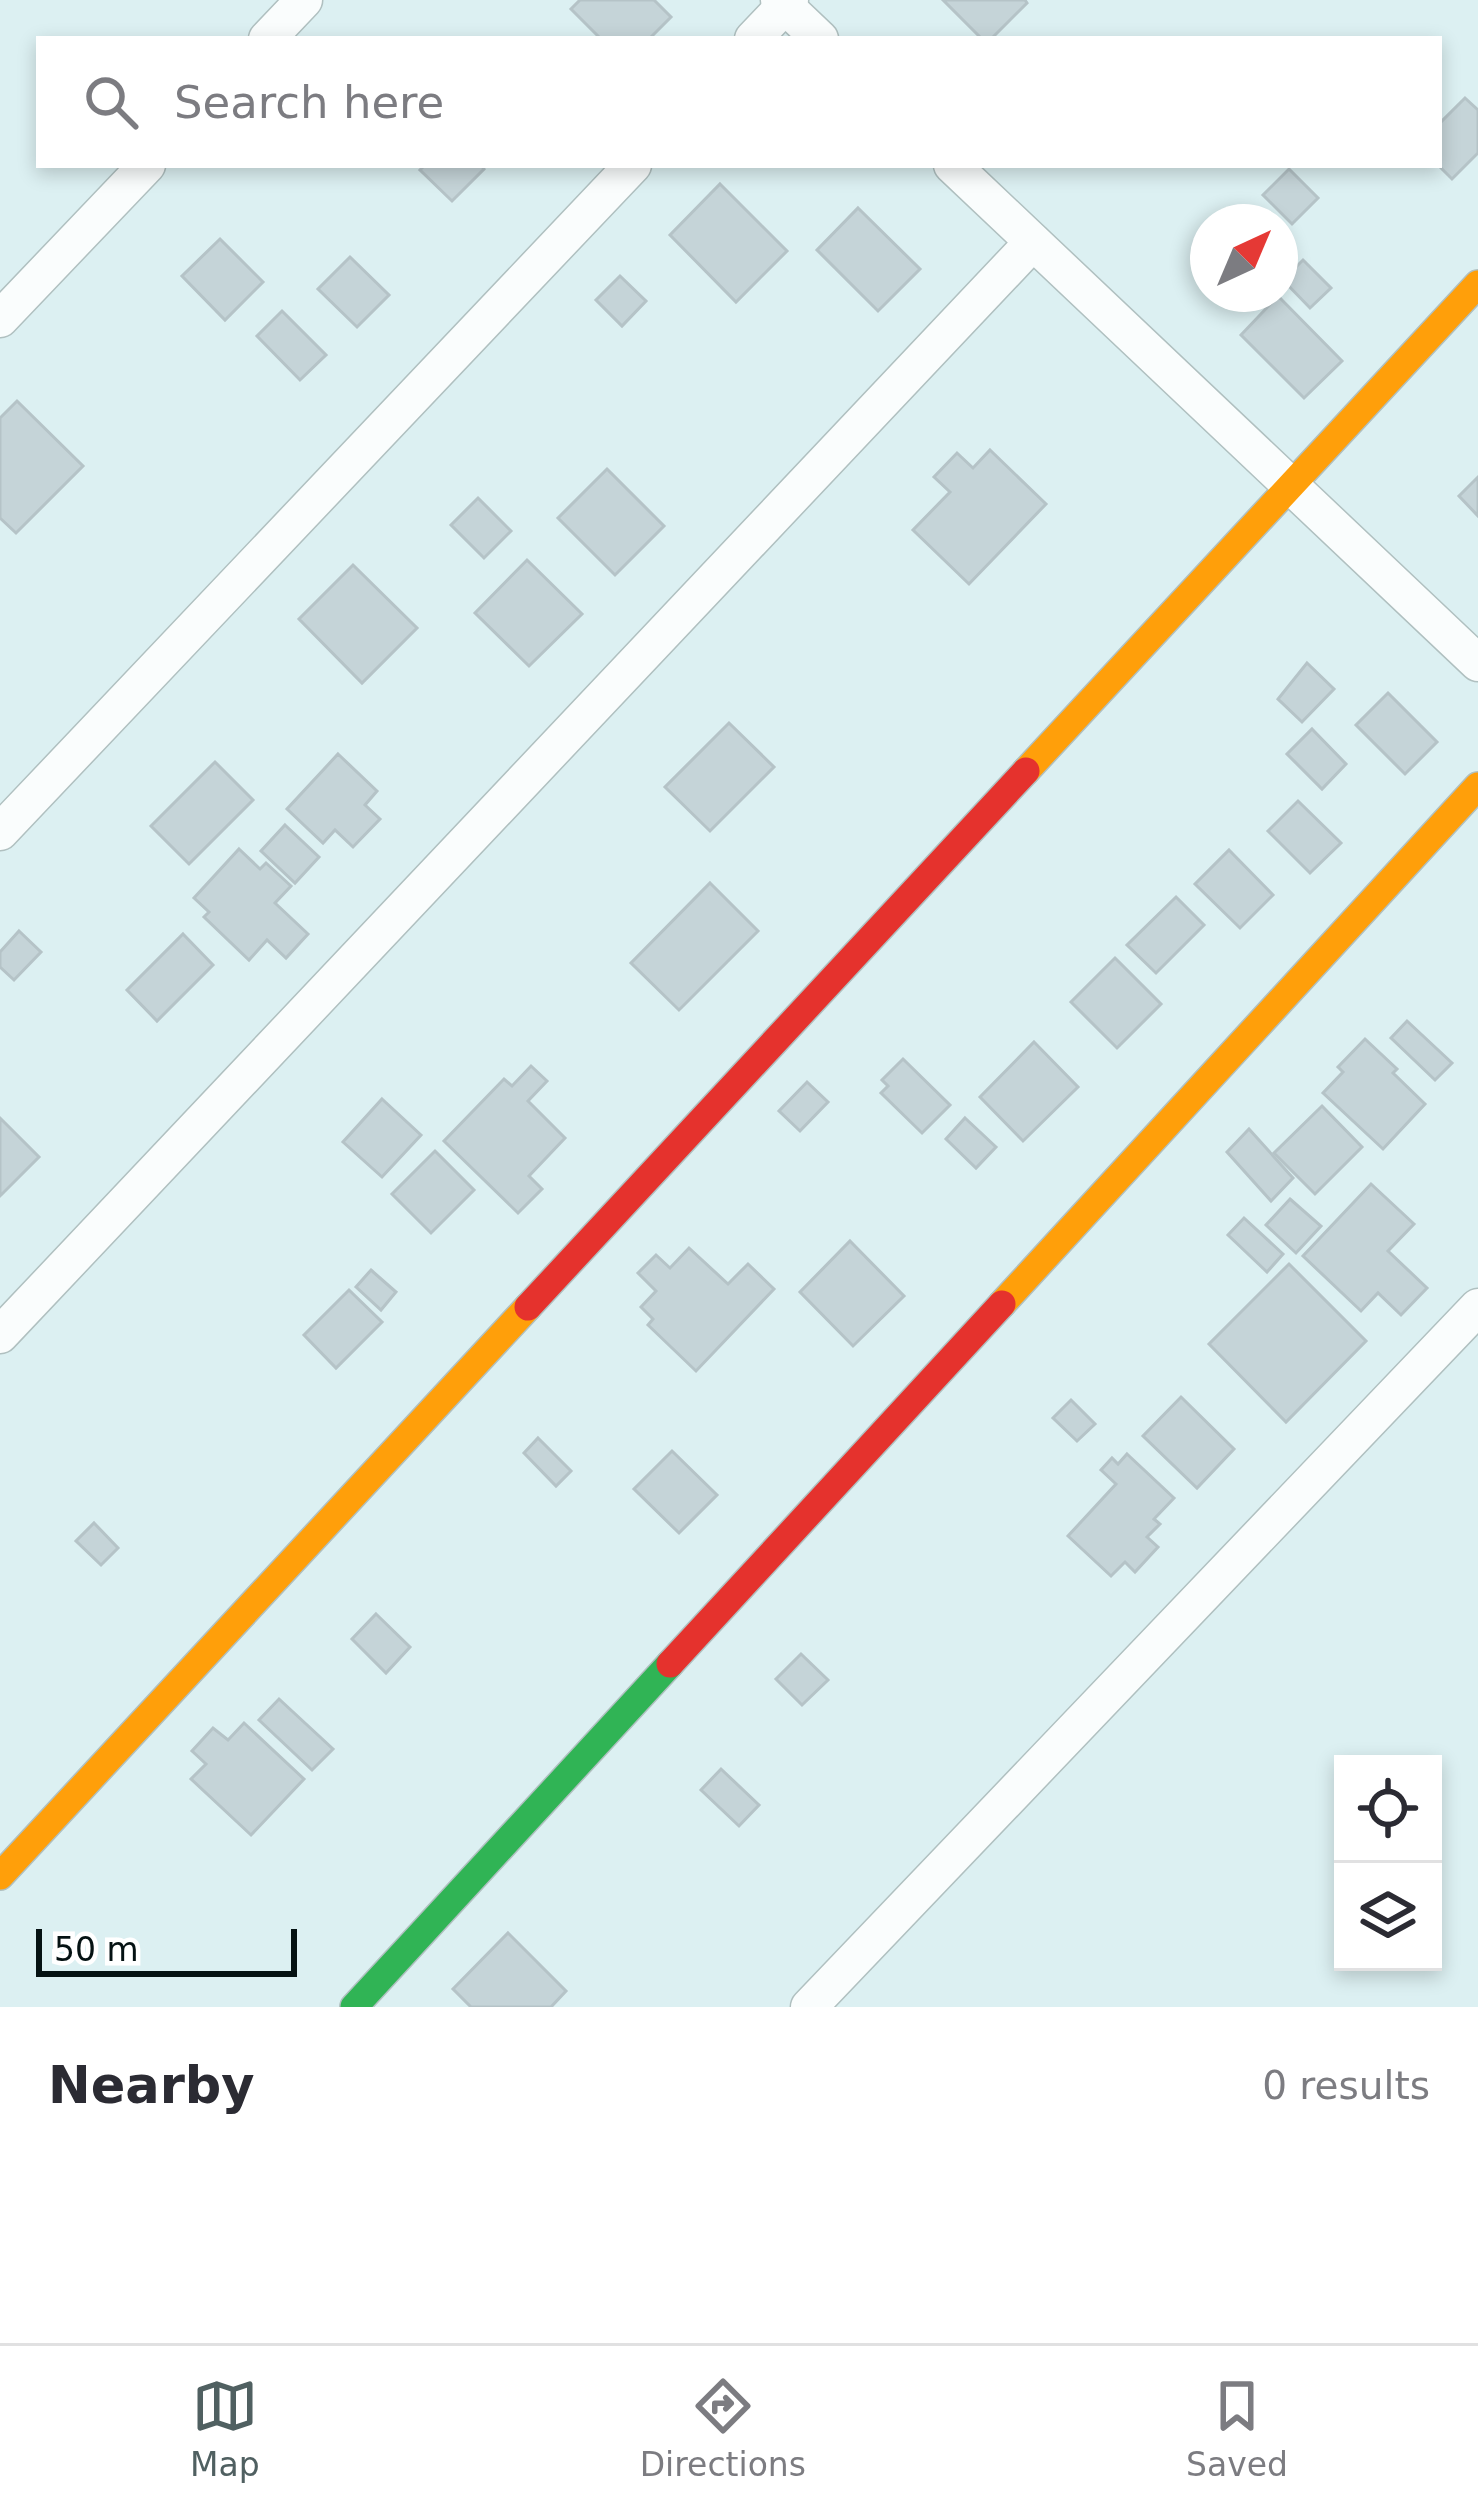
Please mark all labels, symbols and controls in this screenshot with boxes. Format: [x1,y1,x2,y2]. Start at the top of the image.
search box [36,36,1442,168]
icon: search [78,69,144,135]
text: Search here [174,76,444,129]
north arrow [1190,204,1298,312]
map controls [1334,1755,1442,1971]
button: locate [1334,1755,1442,1863]
button: layers [1334,1863,1442,1971]
scale bar [36,1923,297,1976]
text: 50 m [54,1930,139,1969]
text: Nearby [48,2056,255,2115]
text: 0 results [1262,2063,1430,2108]
tab: Map [190,2373,260,2484]
tab: Directions [640,2373,806,2484]
tab: Saved [1186,2373,1288,2484]

